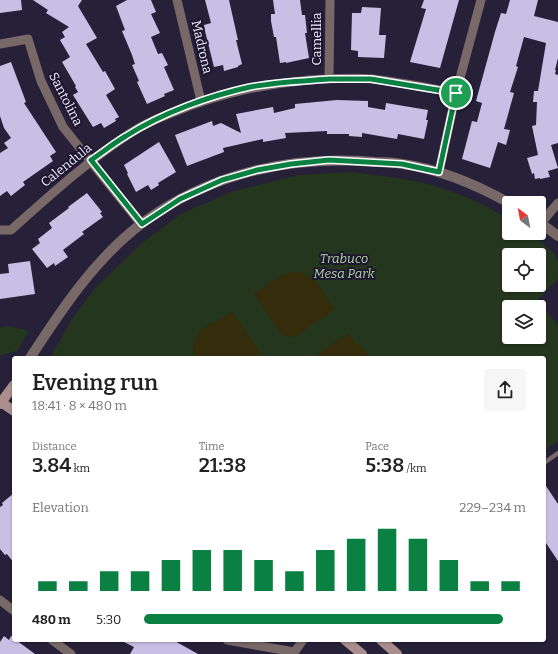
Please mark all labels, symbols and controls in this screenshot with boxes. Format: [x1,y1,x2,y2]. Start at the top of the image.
street label: Camellia [309,12,324,66]
street label: Madrona [189,19,215,75]
street label: Santolina [46,70,86,128]
pin [439,76,473,110]
icon: arrive [445,82,467,104]
street label: Calendula [38,140,94,190]
north arrow [502,196,546,240]
map controls [502,196,546,344]
button: locate [502,248,546,292]
park label: Trabuco Mesa Park [313,251,375,281]
button: layers [502,300,546,344]
text: Evening run [32,369,158,396]
button: share [484,369,526,411]
text: 18:41 · 8 × 480 m [32,398,127,413]
text: Distance [32,440,77,453]
text: Time [199,440,225,453]
text: Pace [365,440,389,453]
text: 3.84 [32,453,71,477]
text: 21:38 [199,453,246,477]
text: 5:38 [365,453,404,477]
text: km [71,462,90,475]
text: /km [404,462,427,475]
text: Elevation [32,500,89,515]
text: 229–234 m [459,500,526,515]
text: 480 m [32,612,71,627]
text: 5:30 [96,612,121,627]

